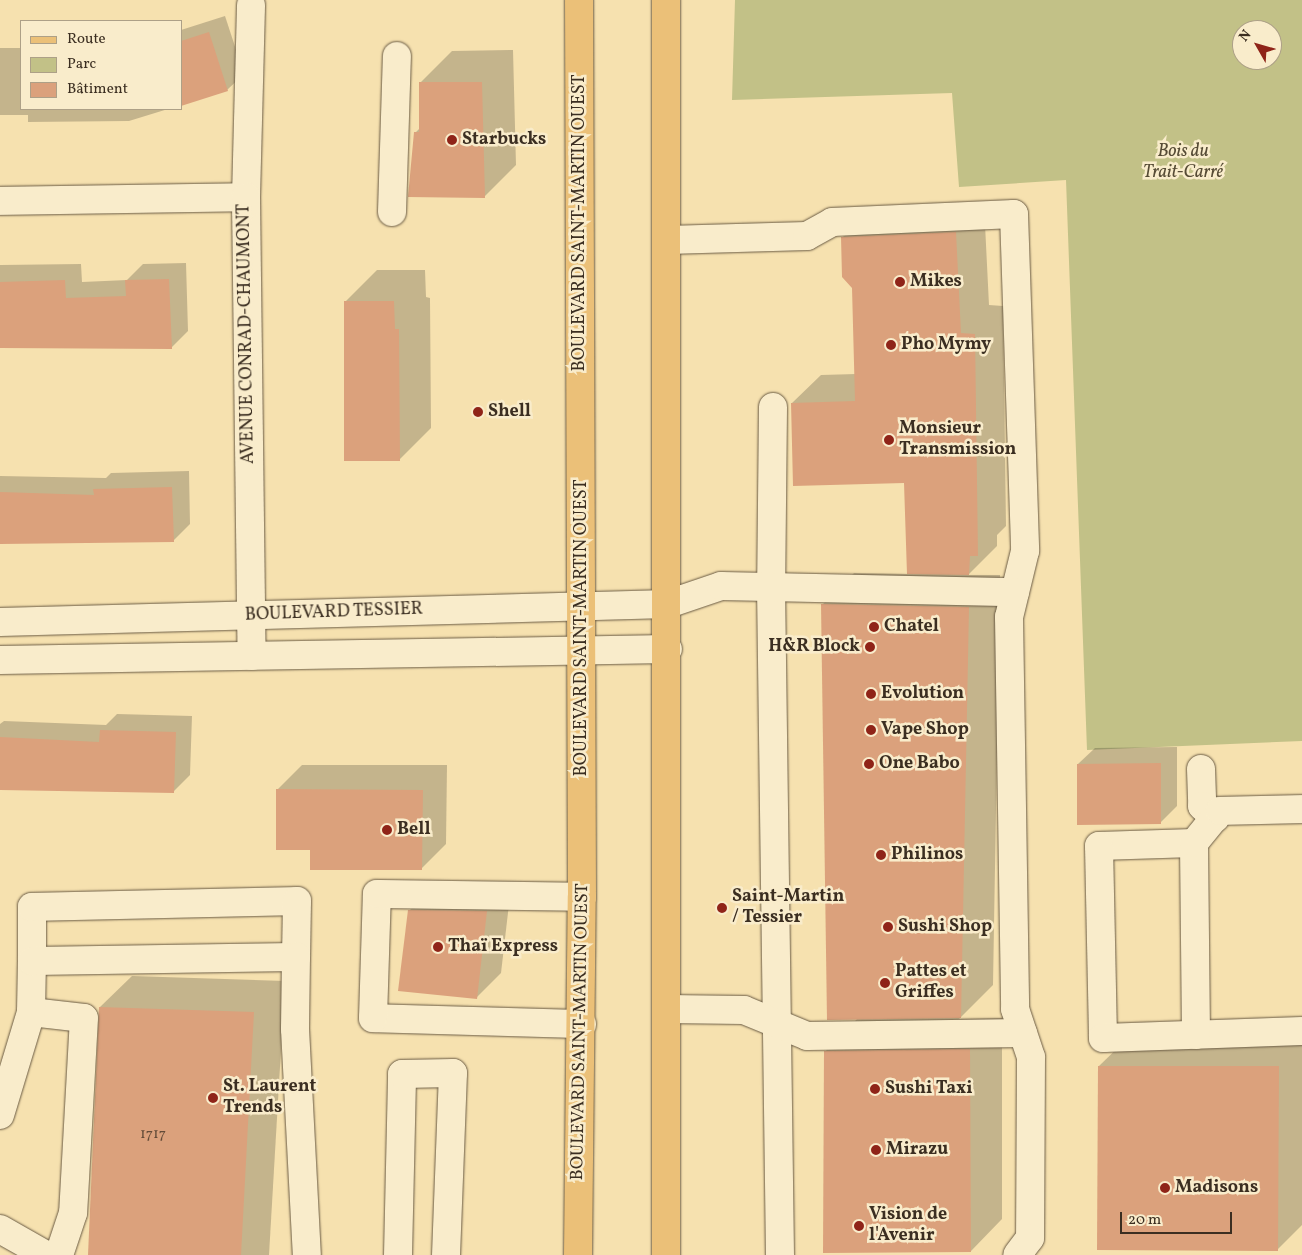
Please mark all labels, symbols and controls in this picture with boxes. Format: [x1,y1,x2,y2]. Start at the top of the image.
legend [20,20,182,110]
north arrow [1232,20,1282,70]
text: N [1235,26,1256,46]
text: Route [67,29,106,50]
text: Parc [67,54,96,75]
street label: BOULEVARD SAINT-MARTIN OUEST [569,74,591,372]
text: Bâtiment [67,79,128,100]
place label: Starbucks [462,129,546,151]
marker: Starbucks [446,134,458,146]
park label: Bois du Trait-Carré [1143,142,1223,184]
street label: AVENUE CONRAD-CHAUMONT [234,204,260,464]
place label: Mikes [910,271,962,293]
marker: Mikes [894,276,906,288]
place label: Pho Mymy [901,334,991,356]
marker: Pho Mymy [885,339,897,351]
place label: Shell [488,401,531,423]
marker: Shell [472,406,484,418]
place label: Monsieur Transmission [899,419,1016,462]
marker: Monsieur Transmission [883,434,895,446]
street label: BOULEVARD SAINT-MARTIN OUEST [571,479,593,777]
street label: BOULEVARD TESSIER [244,599,424,627]
place label: Chatel [884,616,939,638]
marker: Chatel [868,621,880,633]
place label: H&R Block [768,636,860,658]
marker: H&R Block [864,641,876,653]
place label: Evolution [881,683,964,705]
marker: Evolution [865,688,877,700]
place label: Vape Shop [881,719,969,741]
marker: Vape Shop [865,724,877,736]
place label: One Babo [879,753,960,775]
marker: One Babo [863,758,875,770]
place label: Bell [397,819,430,841]
marker: Bell [381,824,393,836]
place label: Philinos [891,844,963,866]
marker: Philinos [875,849,887,861]
street label: BOULEVARD SAINT-MARTIN OUEST [568,883,594,1181]
place label: Saint-Martin / Tessier [732,887,844,930]
marker: Saint-Martin / Tessier [716,902,728,914]
place label: Sushi Shop [898,916,992,938]
marker: Sushi Shop [882,921,894,933]
place label: Thaï Express [448,936,558,958]
marker: Thaï Express [432,941,444,953]
place label: Pattes et Griffes [895,962,967,1004]
marker: Pattes et Griffes [879,977,891,989]
place label: St. Laurent Trends [223,1077,316,1120]
place label: Sushi Taxi [885,1078,973,1100]
marker: Sushi Taxi [869,1083,881,1095]
marker: St. Laurent Trends [207,1092,219,1104]
house number: 1717 [140,1126,166,1144]
place label: Mirazu [886,1139,948,1161]
marker: Mirazu [870,1144,882,1156]
place label: Madisons [1175,1177,1258,1199]
marker: Madisons [1159,1182,1171,1194]
scale bar [1122,1202,1234,1234]
place label: Vision de l'Avenir [869,1205,947,1248]
text: 20 m [1128,1210,1161,1231]
marker: Vision de l'Avenir [853,1220,865,1232]

